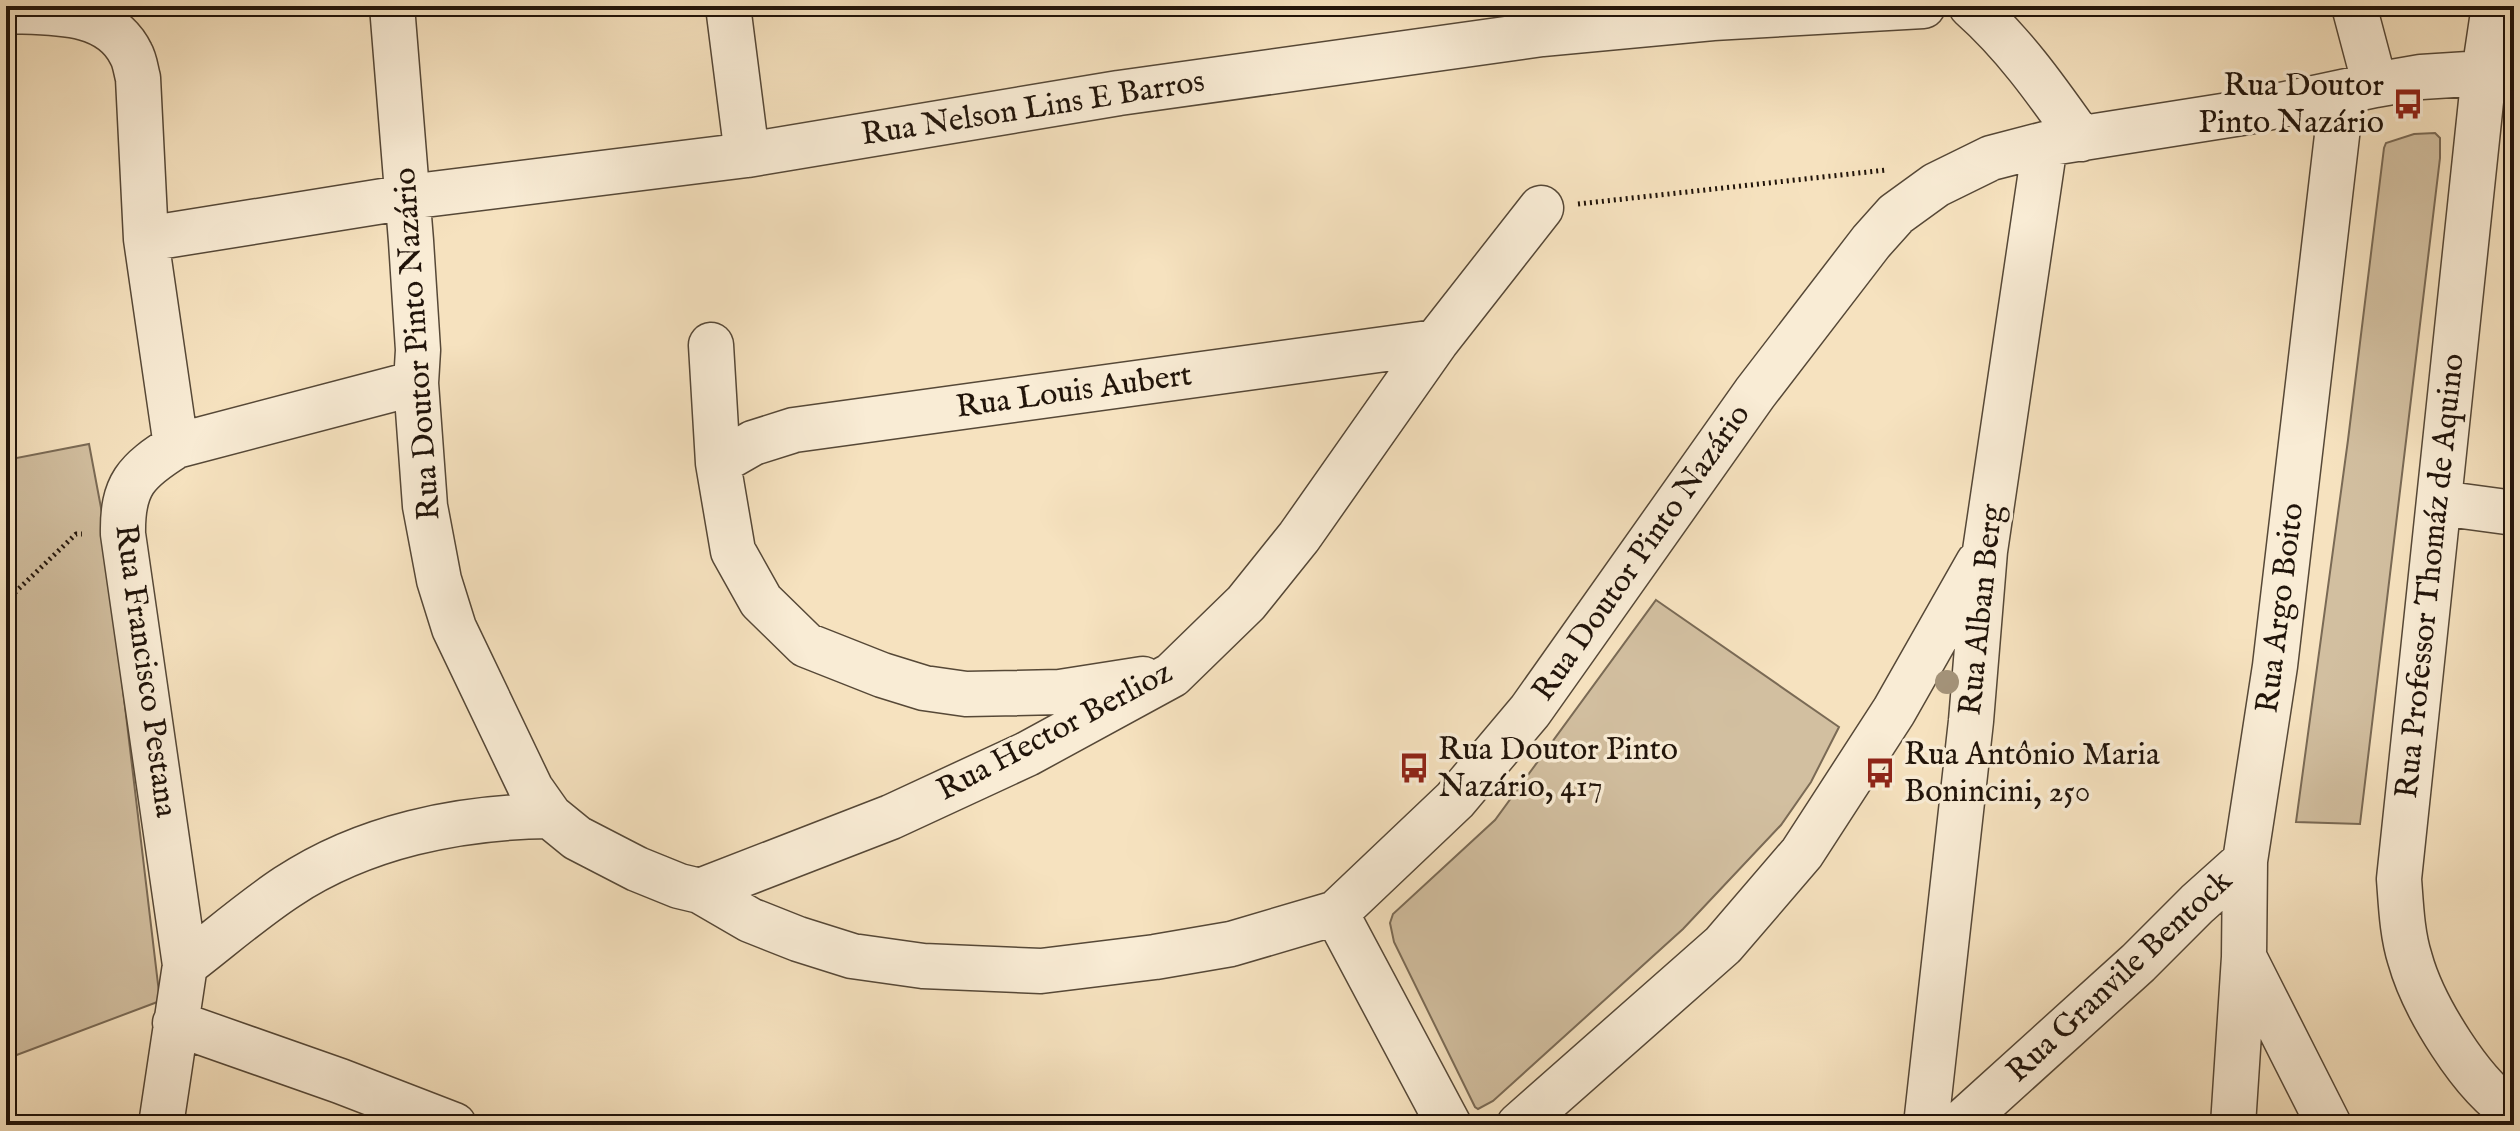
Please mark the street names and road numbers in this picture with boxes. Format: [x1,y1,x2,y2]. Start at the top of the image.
street label: Rua Nelson Lins E Barros [858,62,1208,156]
street label: Rua Doutor Pinto Nazário [385,166,451,522]
street label: Rua Professor Thomáz de Aquino [2387,352,2475,800]
street label: Rua Louis Aubert [953,355,1195,429]
street label: Rua Doutor Pinto Nazário [1524,396,1760,710]
street label: Rua Argo Boito [2248,501,2314,715]
street label: Rua Alban Berg [1951,502,2014,718]
street label: Rua Francisco Pestana [104,522,186,820]
street label: Rua Hector Berlioz [930,653,1180,811]
street label: Rua Granvile Bentock [1998,861,2242,1092]

